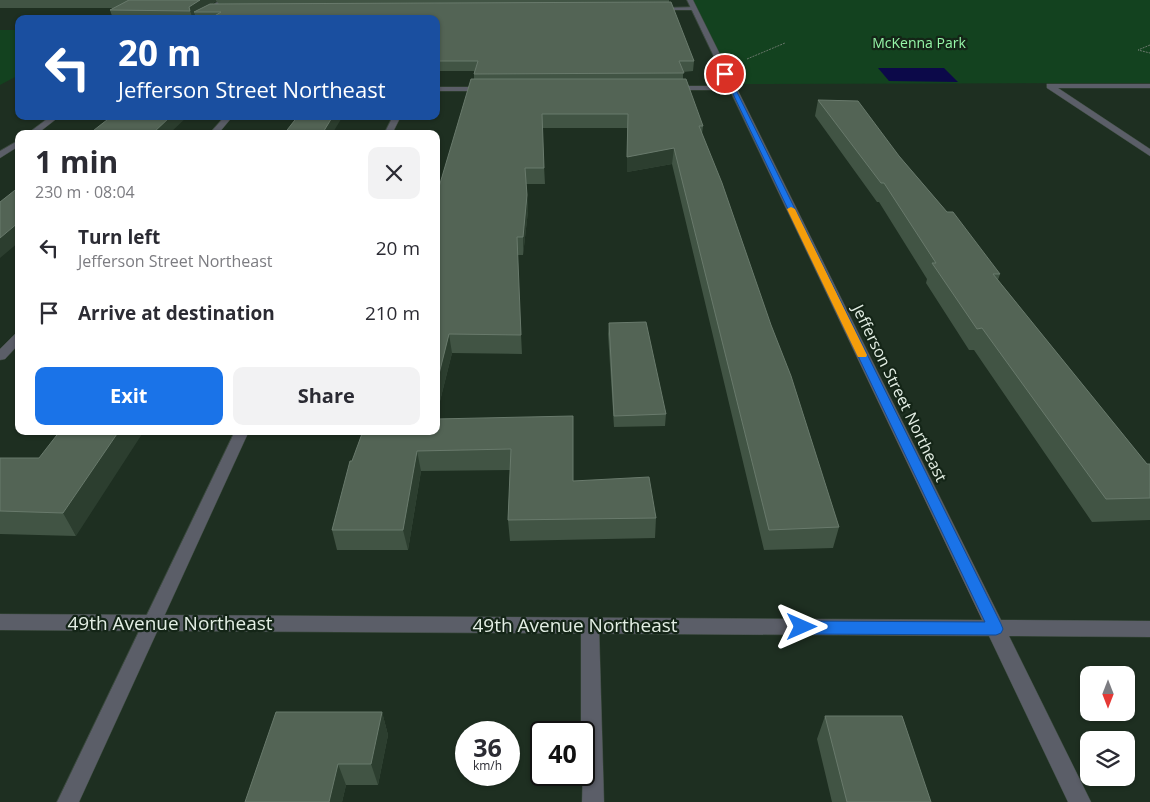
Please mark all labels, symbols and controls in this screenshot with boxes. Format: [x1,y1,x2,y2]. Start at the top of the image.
text: 20 m [118,29,201,76]
park label: McKenna Park [872,33,966,52]
icon: left [35,35,100,100]
pin [704,53,746,95]
icon: arrive [711,60,739,88]
text: Jefferson Street Northeast [118,74,386,104]
text: 1 min [35,141,118,182]
button: close [368,147,420,199]
text: 230 m · 08:04 [35,181,135,203]
text: Turn left [78,224,160,250]
icon: left [35,234,63,262]
text: 20 m [376,235,420,261]
text: Jefferson Street Northeast [78,250,273,272]
icon: arrive [35,299,63,327]
street label: Jefferson Street Northeast [847,299,953,486]
text: Arrive at destination [78,300,275,326]
text: 210 m [365,300,420,326]
button: Exit [35,367,223,425]
button: Share [233,367,420,425]
position arrow [775,600,827,652]
street label: 49th Avenue Northeast [67,610,273,636]
street label: 49th Avenue Northeast [472,612,678,638]
north arrow [1080,666,1135,721]
map controls [1080,666,1135,786]
speed limit sign: 40 [530,721,595,786]
text: 36 [473,730,502,764]
button: layers [1080,731,1135,786]
text: km/h [473,757,502,774]

